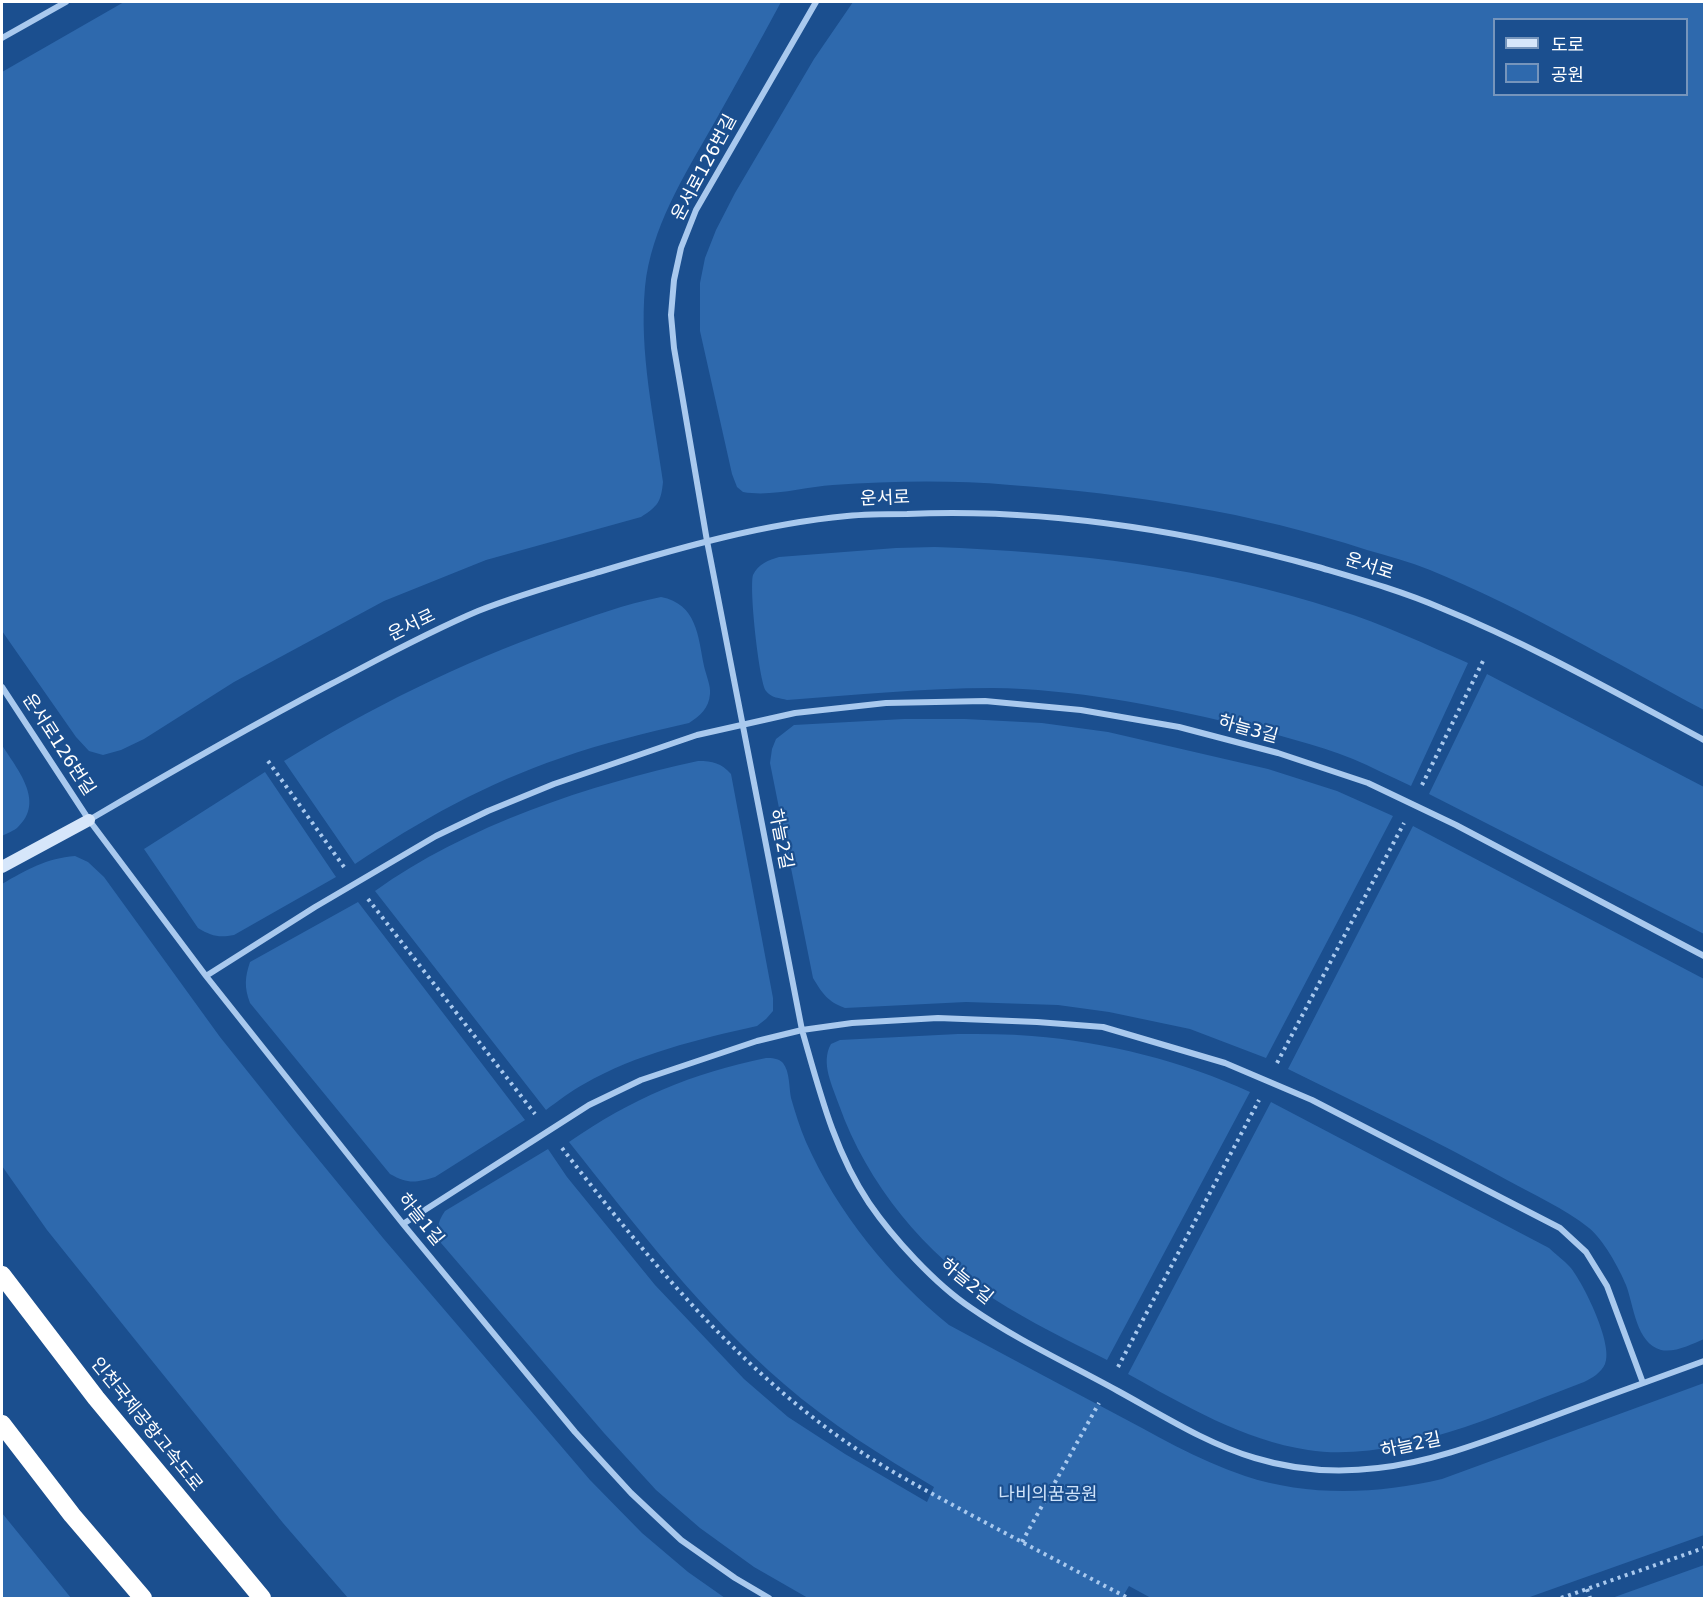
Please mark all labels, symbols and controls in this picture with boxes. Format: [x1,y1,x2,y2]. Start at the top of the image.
legend [1493,18,1688,96]
text: 도로 [1551,34,1584,55]
text: 공원 [1551,64,1584,85]
street label: 운서로126번길 [668,111,742,225]
street label: 운서로 [860,487,910,511]
street label: 운서로 [1342,549,1396,585]
street label: 운서로 [385,605,439,647]
street label: 운서로126번길 [17,690,99,800]
street label: 하늘3길 [1216,712,1280,748]
street label: 하늘2길 [764,807,796,871]
street label: 하늘1길 [392,1189,448,1251]
street label: 하늘2길 [935,1254,997,1310]
street label: 인천국제공항고속도로 [85,1354,207,1496]
street label: 하늘2길 [1379,1429,1443,1463]
park label: 나비의꿈공원 [998,1484,1098,1506]

